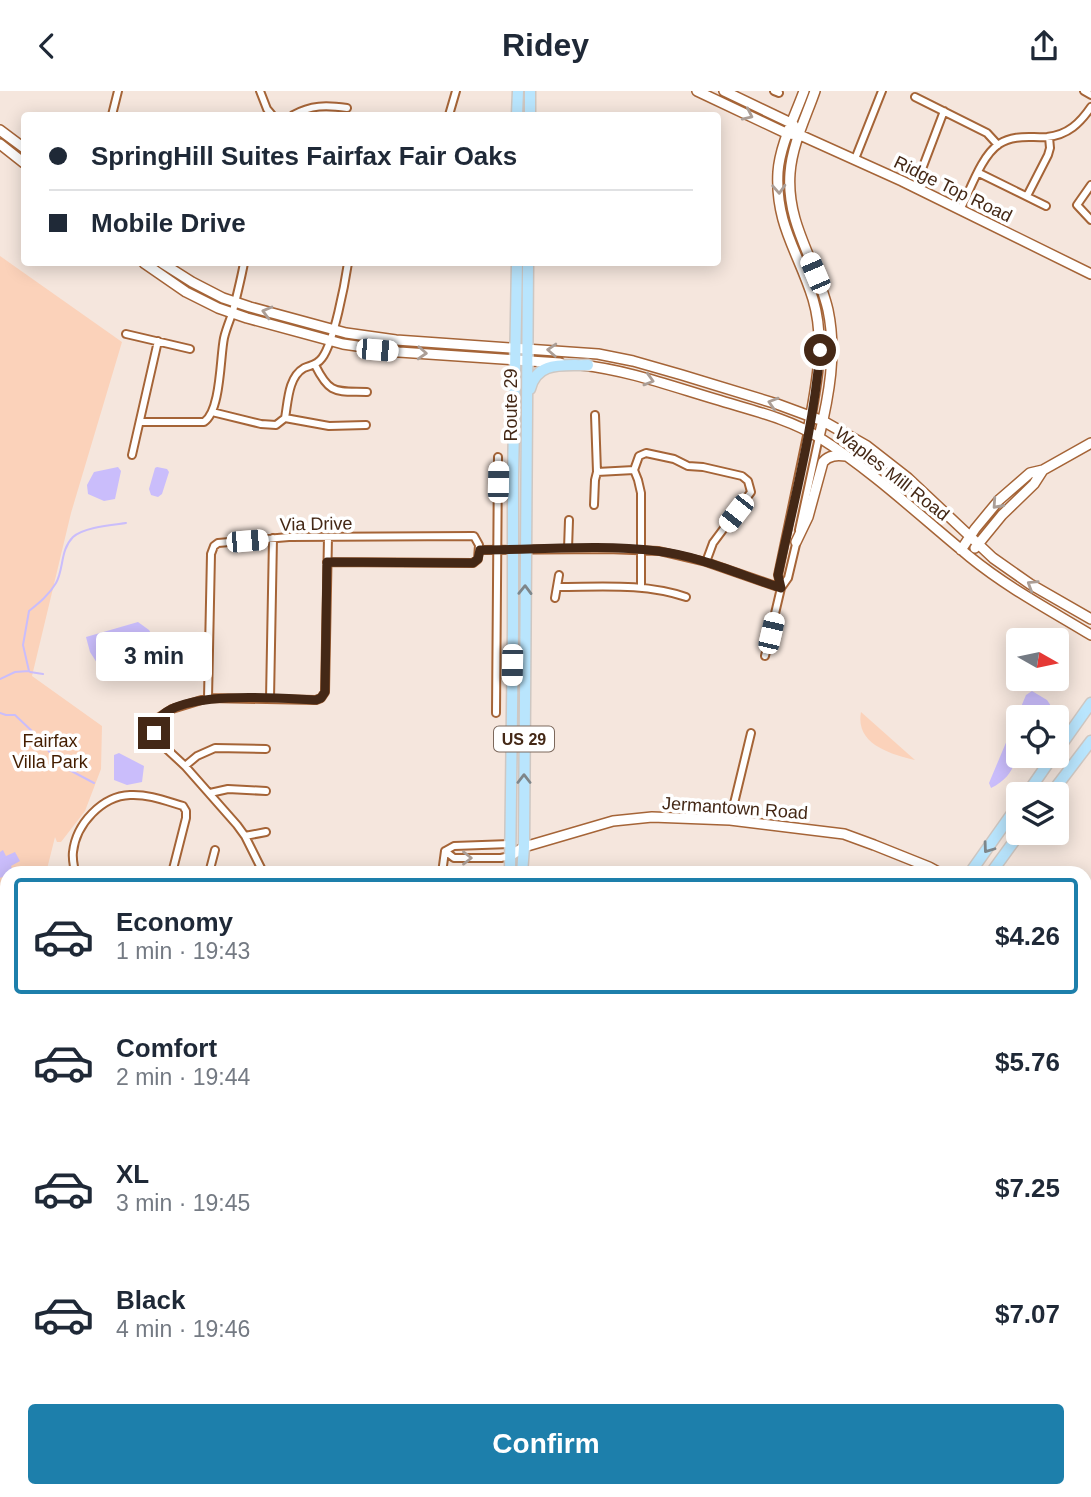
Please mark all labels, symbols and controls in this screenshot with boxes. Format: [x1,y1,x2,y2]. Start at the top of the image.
icon: back [28,27,66,65]
text: Ridey [502,27,589,63]
icon: share [1025,27,1063,65]
one-way arrow [741,107,753,121]
text: SpringHill Suites Fairfax Fair Oaks [91,141,517,171]
street label: Ridge Top Road [891,152,1015,226]
one-way arrow [771,184,786,195]
text: Mobile Drive [91,208,246,238]
car [798,250,833,296]
one-way arrow [261,306,273,320]
route start [804,334,836,366]
car [356,338,399,362]
one-way arrow [547,343,558,358]
one-way arrow [416,346,427,361]
street label: Route 29 [501,368,521,442]
one-way arrow [643,371,655,386]
one-way arrow [767,396,779,411]
street label: Waples Mill Road [831,423,953,525]
car [488,461,509,503]
car [715,490,758,536]
one-way arrow [993,496,1005,509]
street label: Via Drive [279,513,353,535]
car [226,529,269,553]
one-way arrow [1027,580,1040,593]
one-way arrow [517,584,533,595]
car [757,610,786,656]
north arrow [1006,628,1069,691]
map controls [1006,628,1069,845]
callout: 3 min [96,631,212,681]
text: 3 min [124,643,184,669]
car [502,644,523,686]
button: locate [1006,705,1069,768]
route end [138,717,170,749]
road number: US 29 [494,727,554,751]
park label: Fairfax Villa Park [12,731,89,772]
one-way arrow [516,773,532,783]
button: layers [1006,782,1069,845]
street label: Jermantown Road [661,793,809,823]
one-way arrow [983,840,996,853]
one-way arrow [462,850,473,866]
icon: car [32,905,95,968]
text: Economy [116,907,233,937]
text: $4.26 [995,921,1060,951]
text: 1 min · 19:43 [116,938,250,964]
icon: car [32,1031,95,1094]
text: Comfort [116,1033,217,1063]
text: $5.76 [995,1047,1060,1077]
text: 2 min · 19:44 [116,1064,250,1090]
icon: car [32,1157,95,1220]
text: XL [116,1159,149,1189]
text: $7.25 [995,1173,1060,1203]
text: 3 min · 19:45 [116,1190,250,1216]
icon: car [32,1283,95,1346]
text: Black [116,1285,185,1315]
text: $7.07 [995,1299,1060,1329]
text: 4 min · 19:46 [116,1316,250,1342]
button: Confirm [28,1404,1064,1484]

